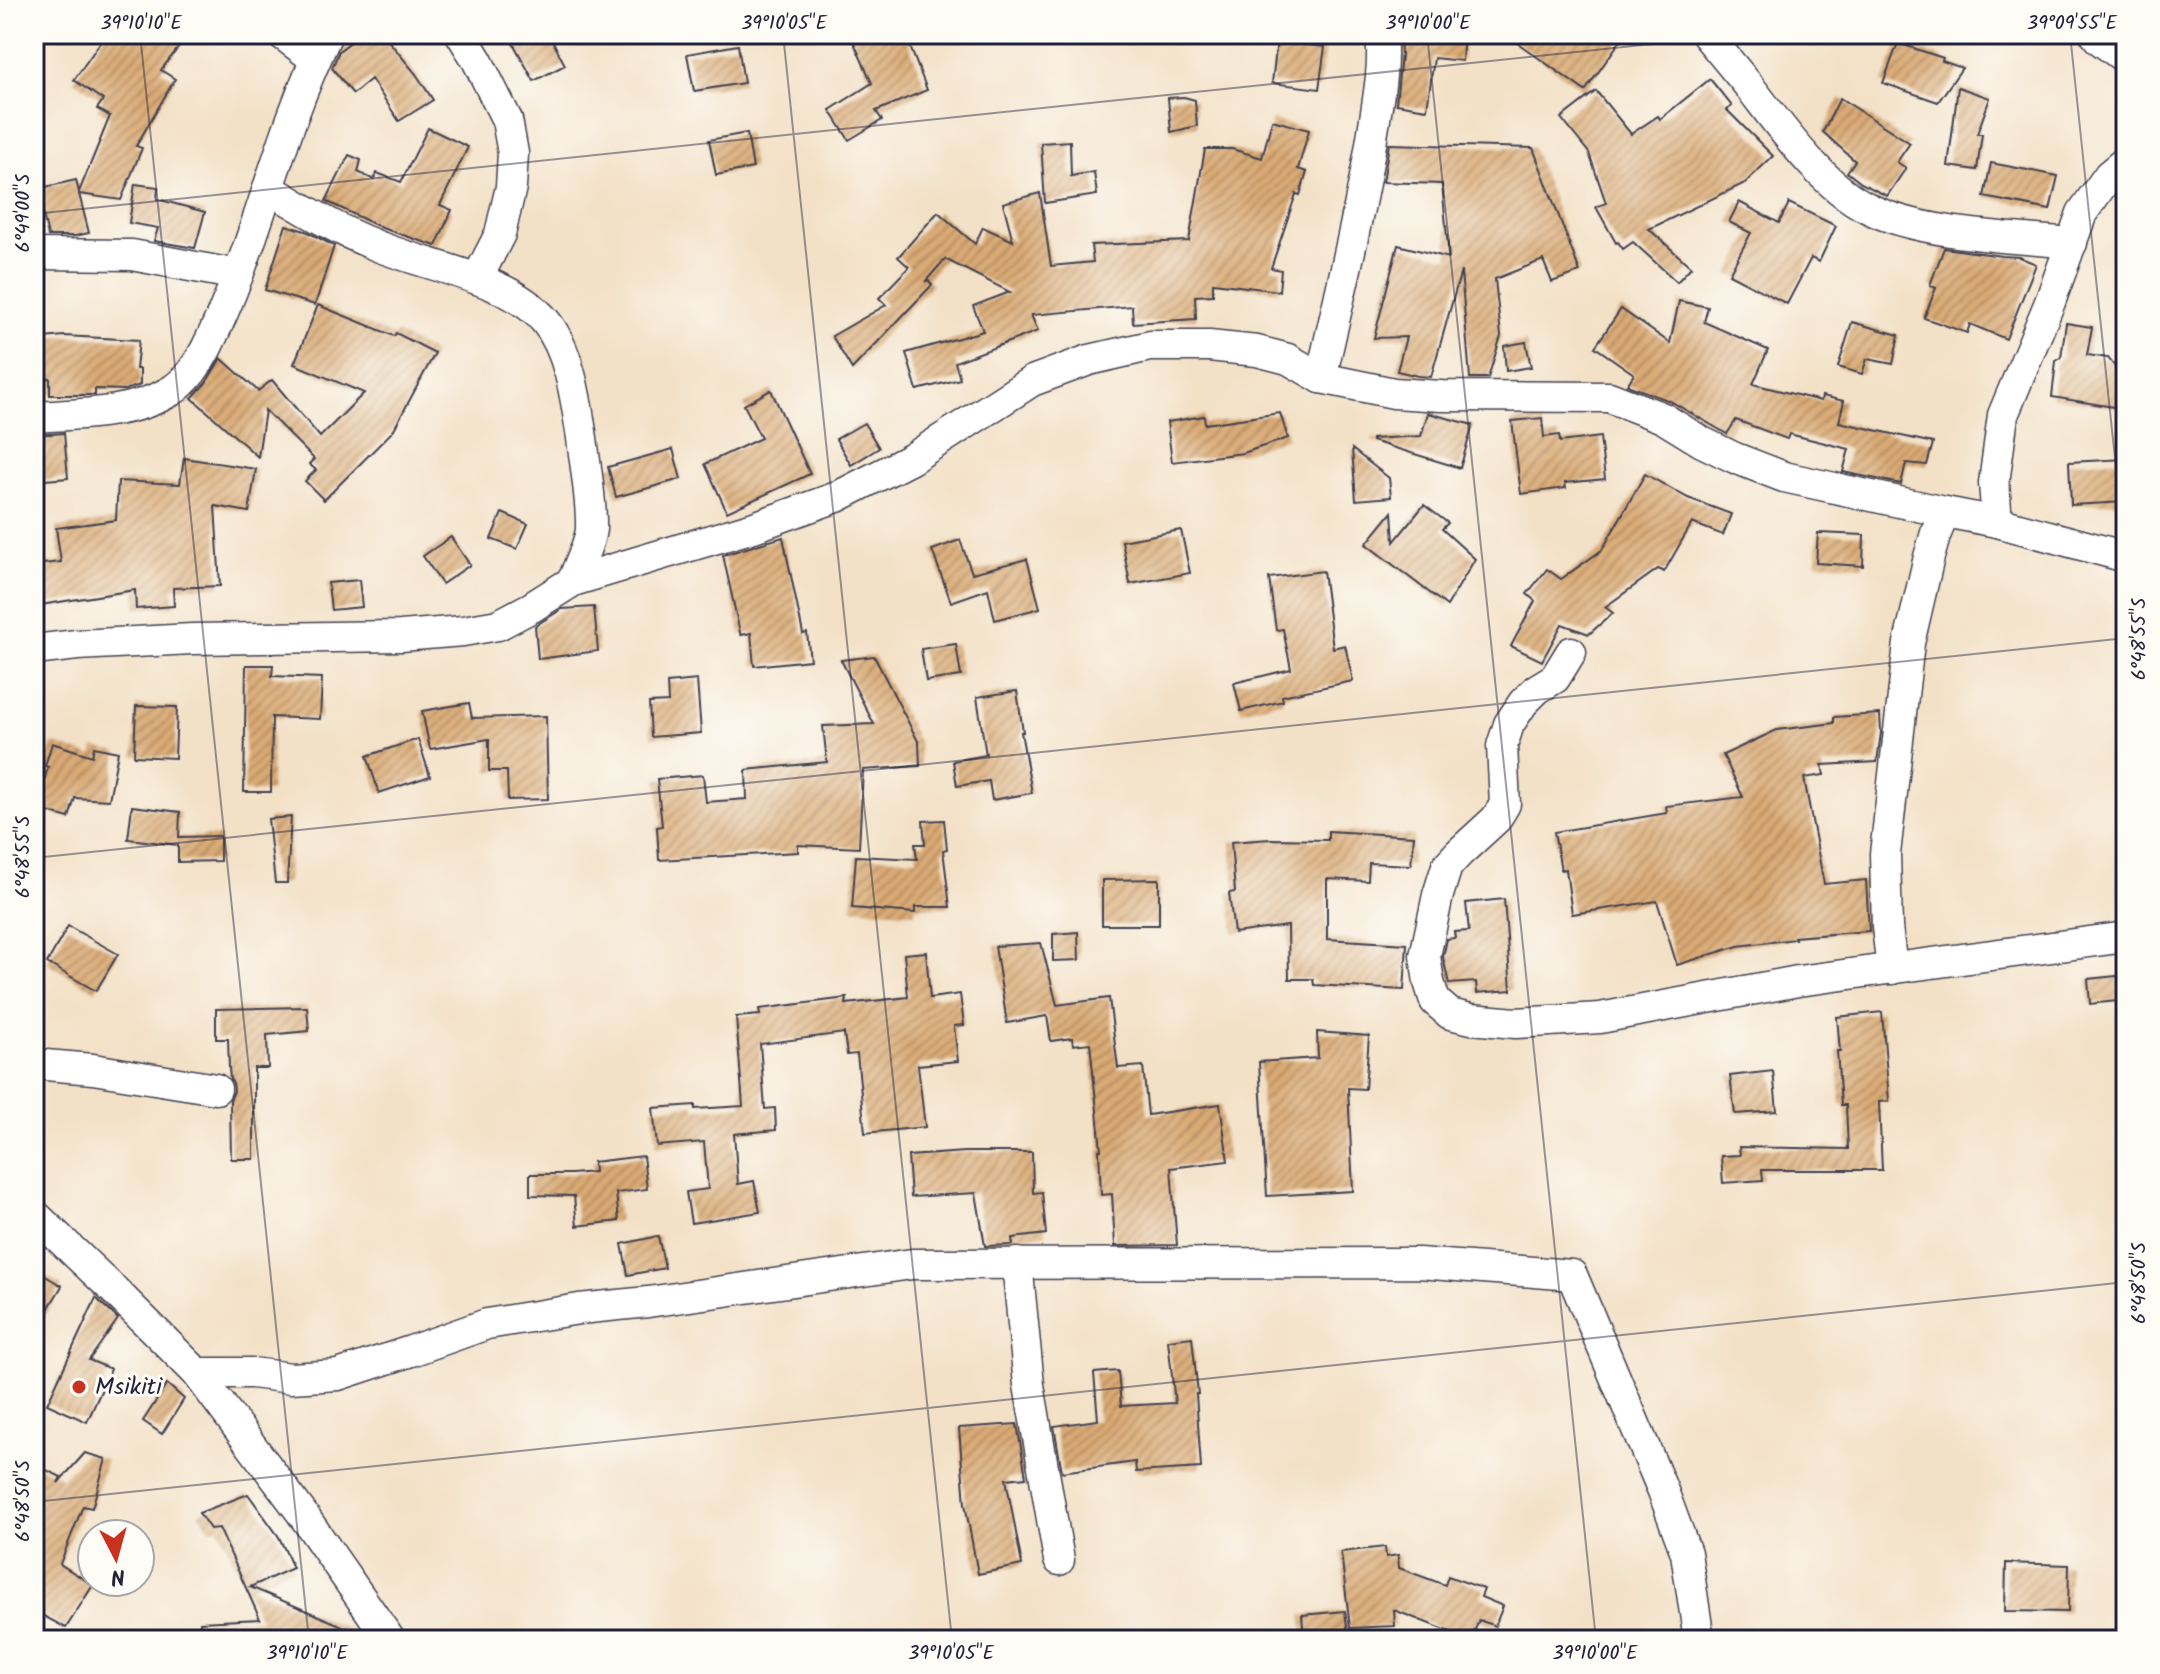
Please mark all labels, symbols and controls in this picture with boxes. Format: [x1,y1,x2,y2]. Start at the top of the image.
text: 39°10'10"E [100,8,183,40]
text: 39°10'05"E [741,8,828,40]
text: 39°10'00"E [1385,8,1472,40]
text: 39°09'55"E [2027,8,2119,40]
text: 6°49'00"S [8,173,40,252]
text: 6°48'55"S [2124,597,2156,680]
text: 6°48'55"S [8,815,40,898]
text: 6°48'50"S [2124,1242,2156,1324]
place label: Msikiti [95,1368,163,1407]
marker: Msikiti [70,1378,88,1396]
text: 6°48'50"S [8,1460,40,1542]
north arrow [76,1518,156,1598]
text: N [109,1557,127,1594]
text: 39°10'10"E [266,1638,349,1670]
text: 39°10'05"E [908,1638,995,1670]
text: 39°10'00"E [1552,1638,1639,1670]

